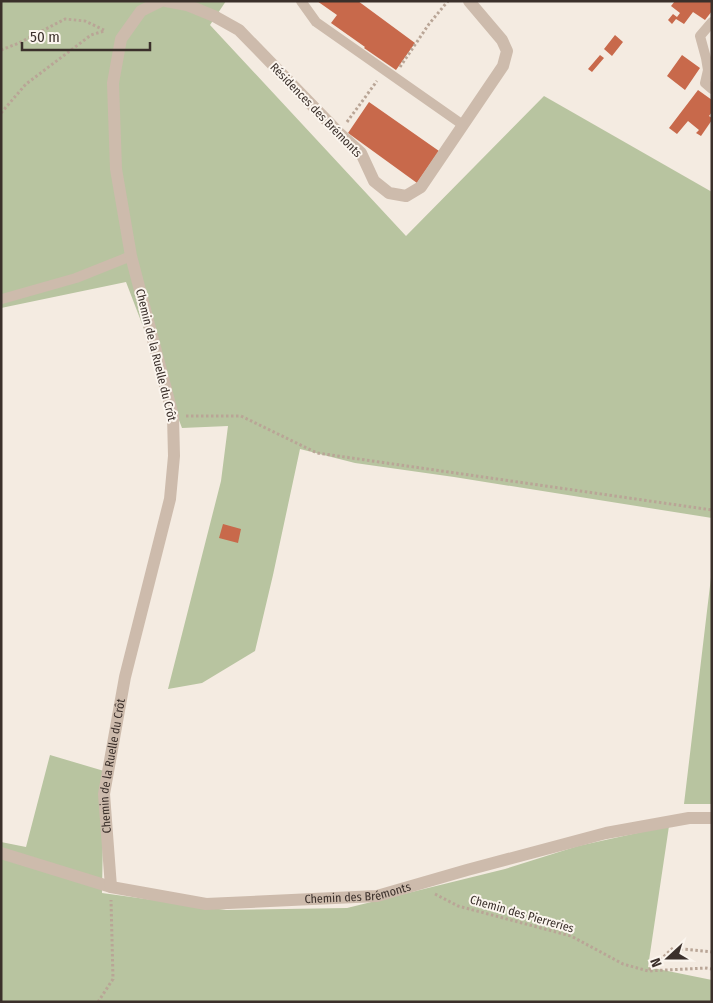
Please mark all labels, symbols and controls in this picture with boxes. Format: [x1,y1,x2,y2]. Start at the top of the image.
scale bar [22,20,150,52]
text: 50 m [30,28,60,46]
street label: Résidences des Brémonts [267,60,365,160]
street label: Chemin de la Ruelle du Crôt [133,287,179,423]
street label: Chemin de la Ruelle du Crôt [97,697,128,834]
street label: Chemin des Brémonts [304,880,412,906]
street label: Chemin des Pierreries [468,892,576,936]
north arrow [643,933,693,983]
text: N [647,956,666,969]

